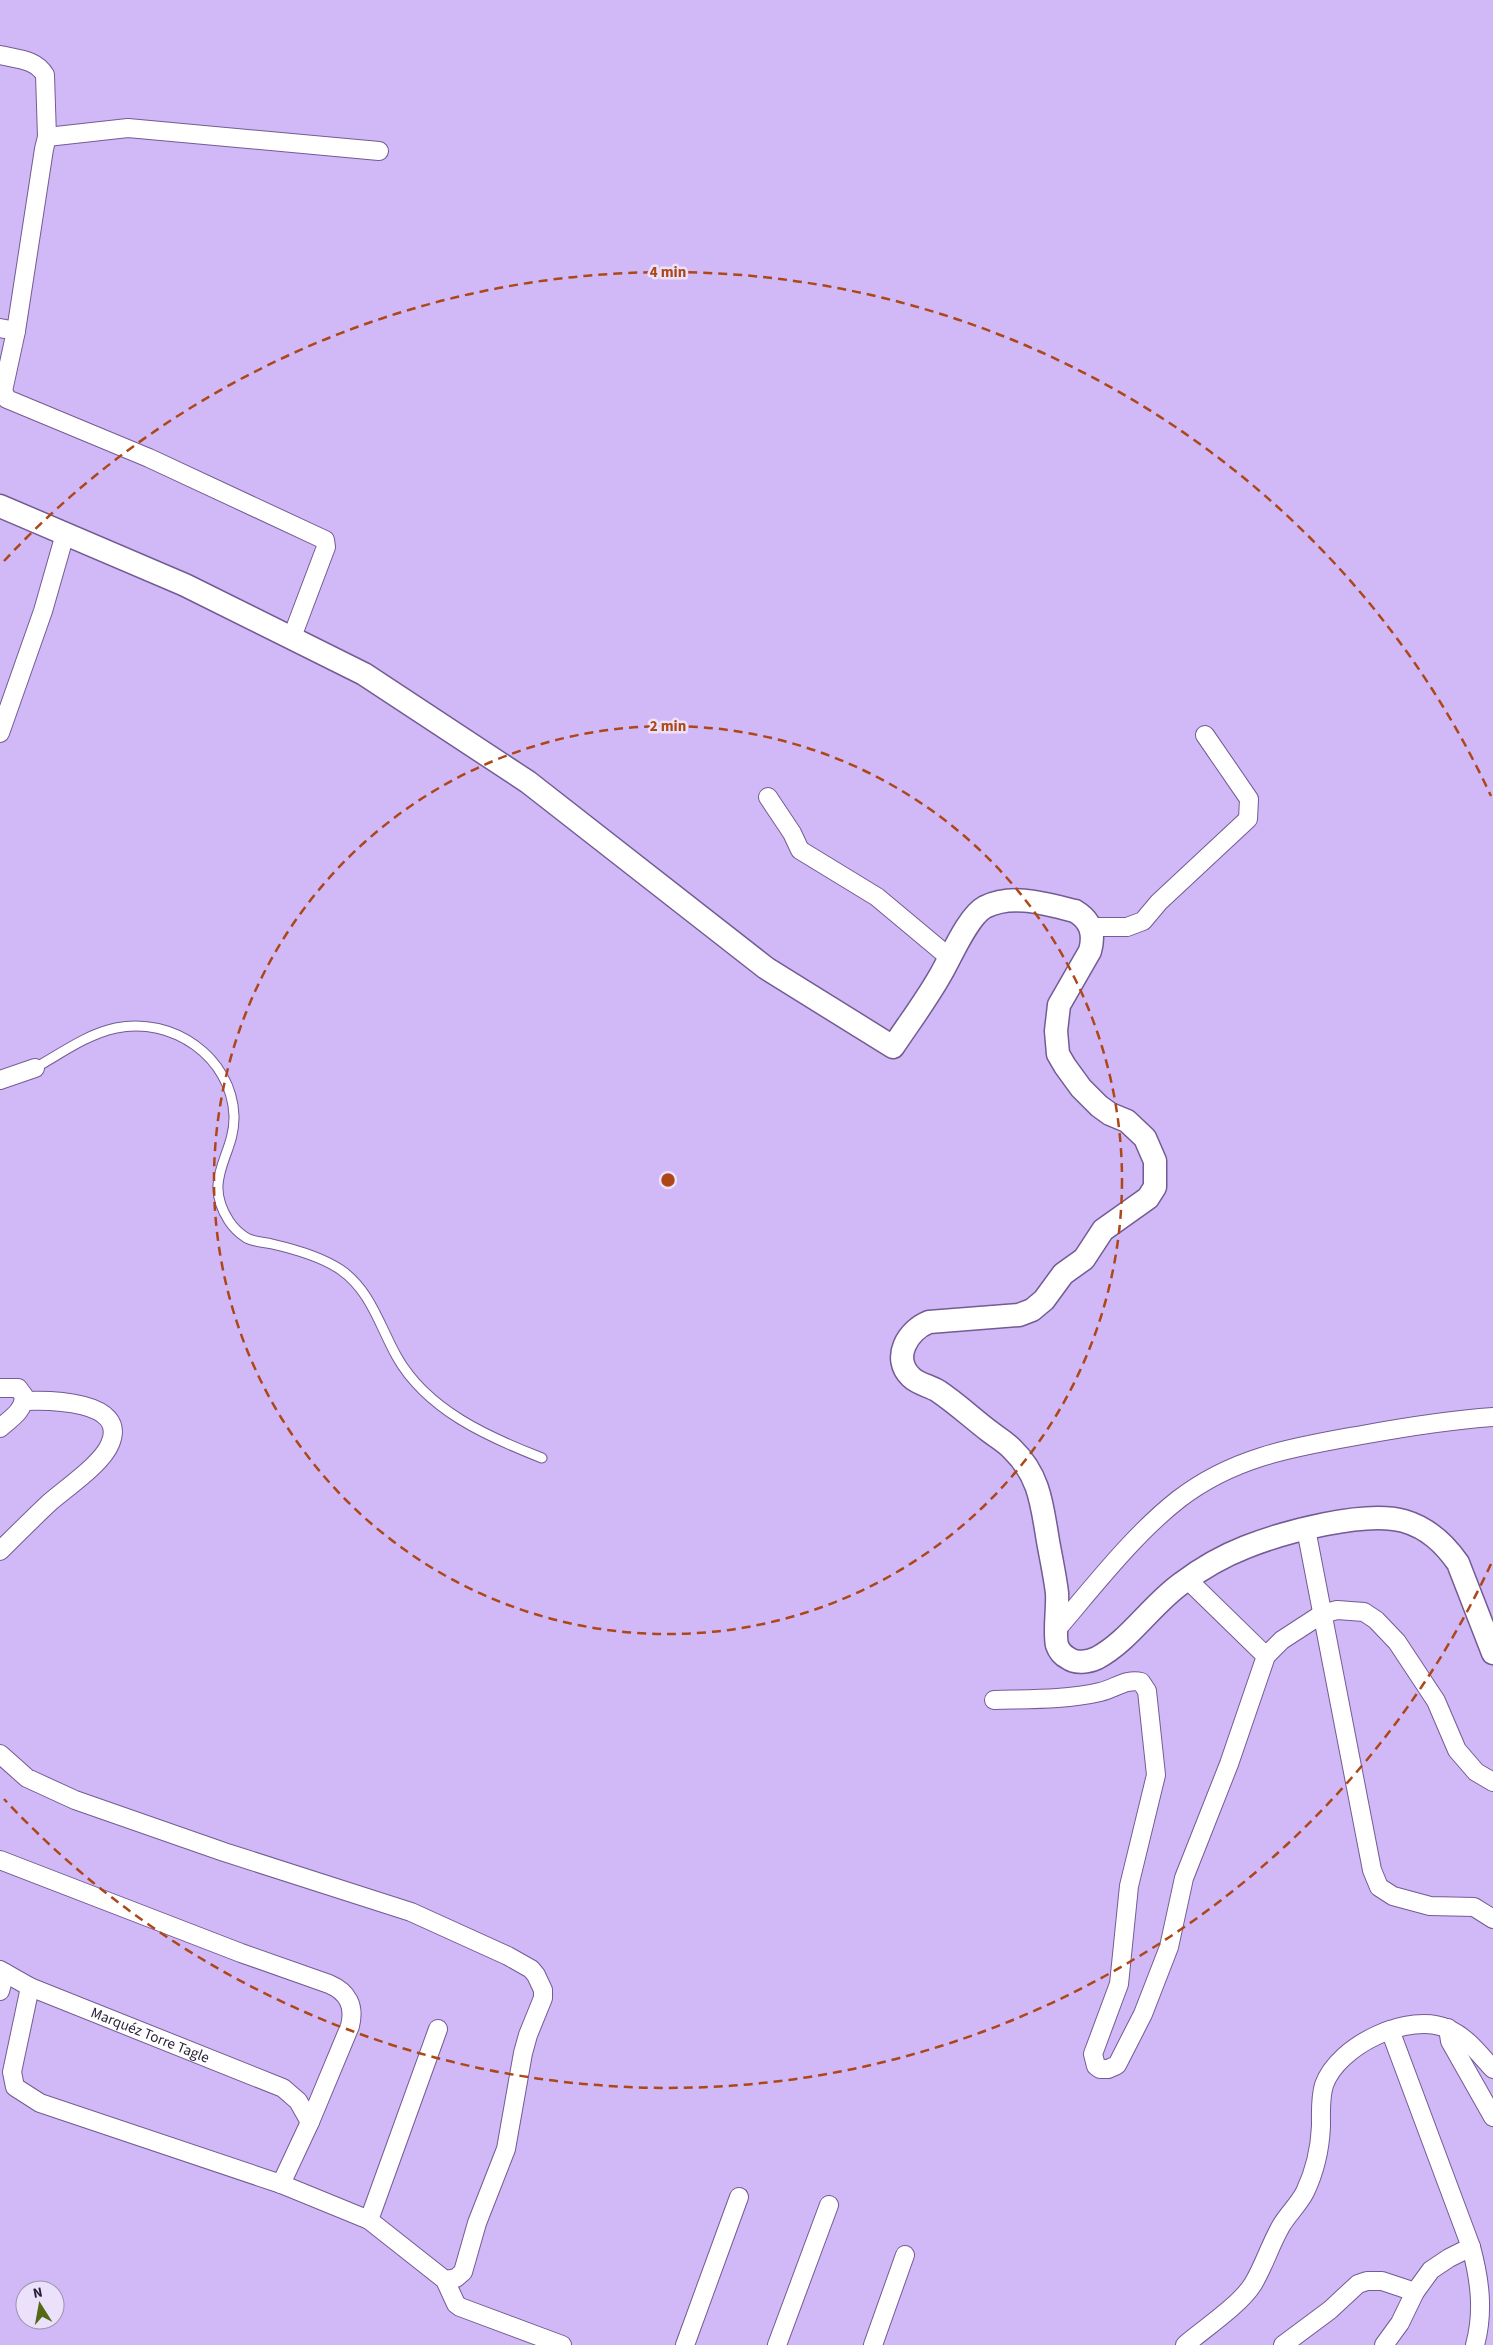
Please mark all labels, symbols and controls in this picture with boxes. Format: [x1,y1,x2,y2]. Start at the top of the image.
text: 4 min [650,262,686,283]
text: 2 min [650,716,686,737]
centre of rings [659,1171,677,1189]
street label: Marquéz Torre Tagle [88,2002,213,2069]
north arrow [15,2280,65,2330]
text: N [31,2283,44,2304]

